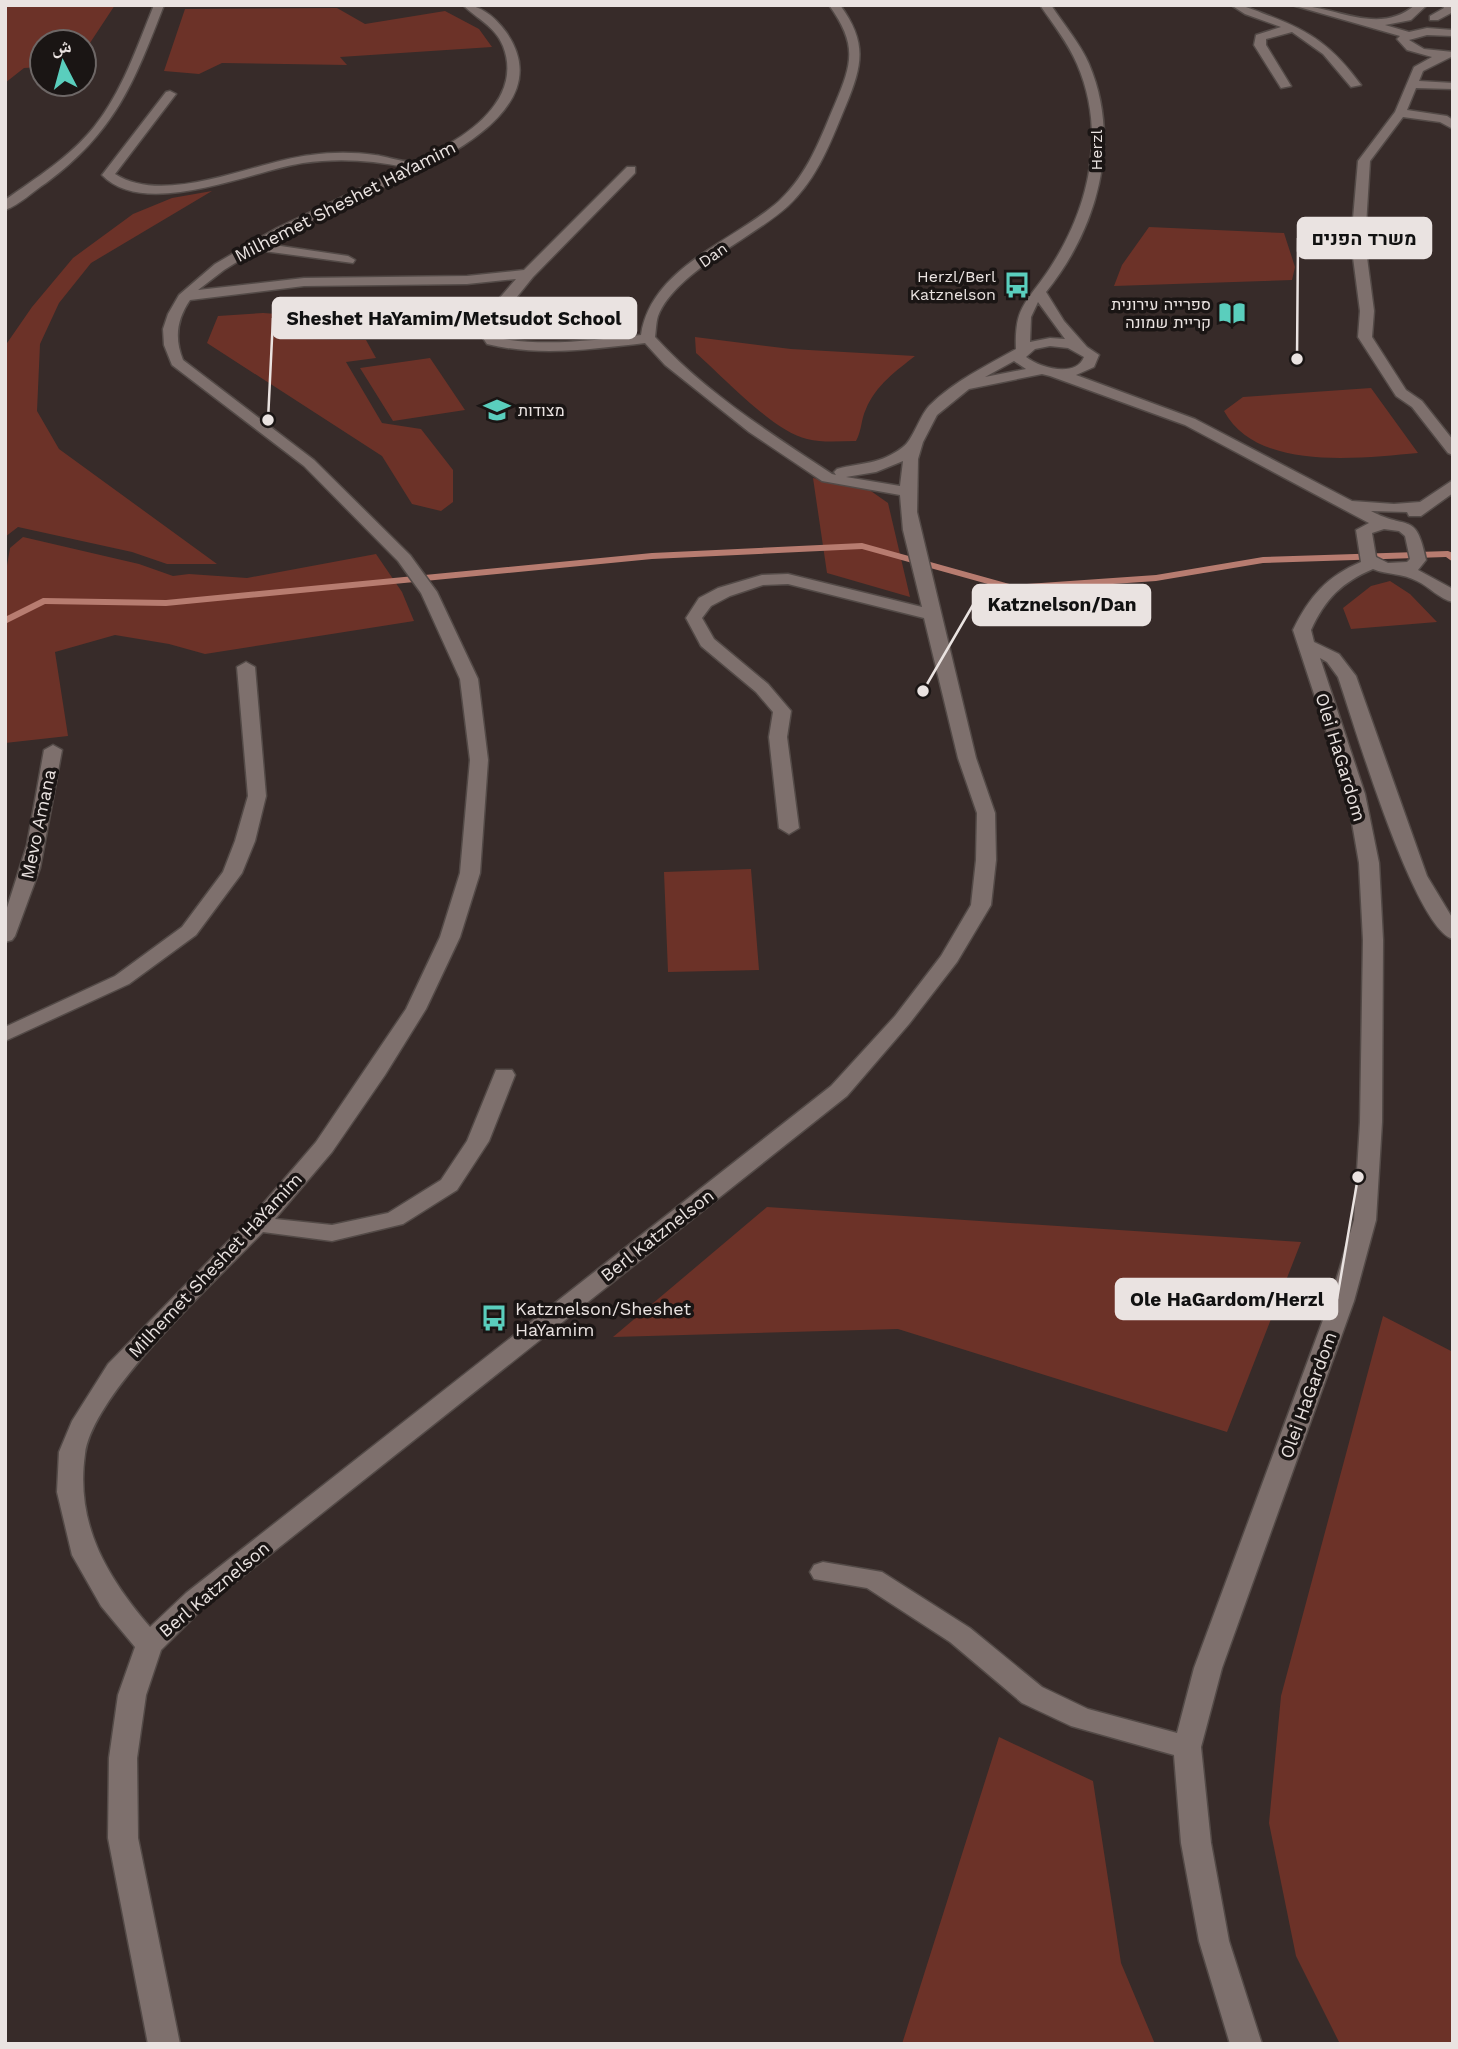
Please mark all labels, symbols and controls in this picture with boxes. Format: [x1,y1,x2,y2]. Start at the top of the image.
north arrow [28,28,98,98]
text: ش [50,34,73,59]
street label: Herzl [1087,129,1106,170]
street label: Milhemet Sheshet HaYamim [231,136,459,266]
callout: משרד הפנים [1298,218,1431,258]
text: משרד הפנים [1311,227,1417,250]
street label: Dan [695,238,731,272]
place label: Herzl/Berl Katznelson [910,267,996,304]
bus stop icon: Herzl/Berl Katznelson [1002,270,1032,300]
place label: ספרייה עירונית קריית שמונה [1111,295,1211,332]
callout: Sheshet HaYamim/Metsudot School [273,298,636,338]
library icon: ספרייה עירונית קריית שמונה [1217,298,1247,328]
text: Sheshet HaYamim/Metsudot School [286,307,622,330]
school or university icon: מצודות [482,395,512,425]
place label: מצודות [518,401,565,420]
callout: Katznelson/Dan [973,585,1150,625]
text: Katznelson/Dan [987,593,1137,616]
street label: Olei HaGardom [1312,690,1370,824]
street label: Mevo Amana [16,767,60,881]
street label: Milhemet Sheshet HaYamim [124,1168,306,1362]
street label: Berl Katznelson [596,1184,718,1286]
callout: Ole HaGardom/Herzl [1116,1279,1337,1319]
text: Ole HaGardom/Herzl [1130,1288,1325,1311]
place label: Katznelson/Sheshet HaYamim [515,1298,691,1340]
bus stop icon: Katznelson/Sheshet HaYamim [479,1303,509,1333]
street label: Olei HaGardom [1275,1329,1341,1461]
street label: Berl Katznelson [155,1537,273,1641]

